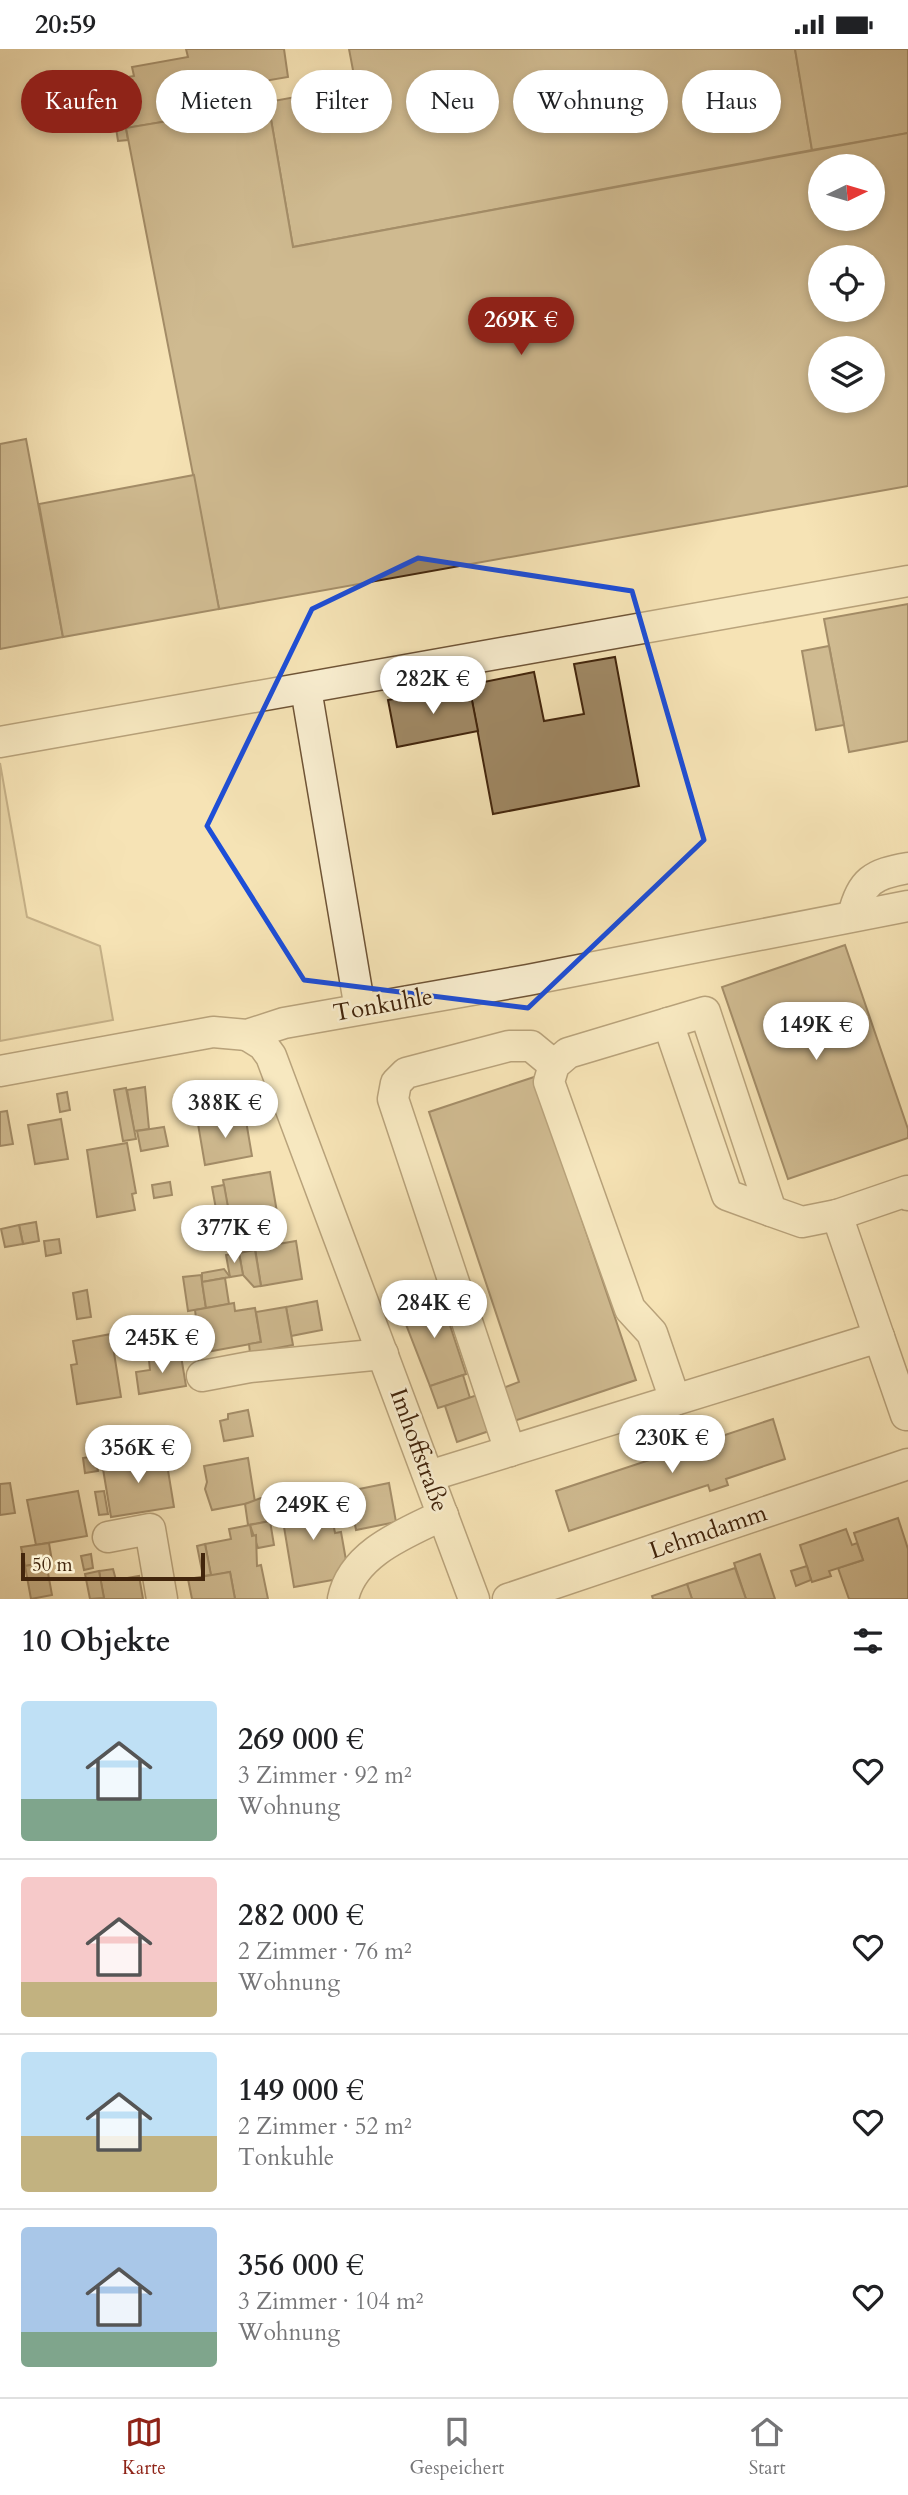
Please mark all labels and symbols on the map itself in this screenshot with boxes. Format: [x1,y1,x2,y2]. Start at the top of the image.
north arrow [808,154,886,231]
pin: 269K € [464,297,578,357]
pin: 282K € [376,657,490,716]
street label: Tonkuhle [331,980,435,1030]
pin: 149K € [759,1003,873,1062]
pin: 388K € [168,1081,282,1140]
pin: 377K € [177,1205,291,1265]
pin: 284K € [377,1281,491,1340]
pin: 245K € [105,1315,219,1375]
street label: Imhoffstraße [381,1384,457,1516]
pin: 230K € [615,1415,729,1475]
pin: 356K € [81,1425,195,1485]
pin: 249K € [256,1483,370,1542]
street label: Lehmdamm [645,1496,772,1568]
scale bar [21,1550,205,1582]

